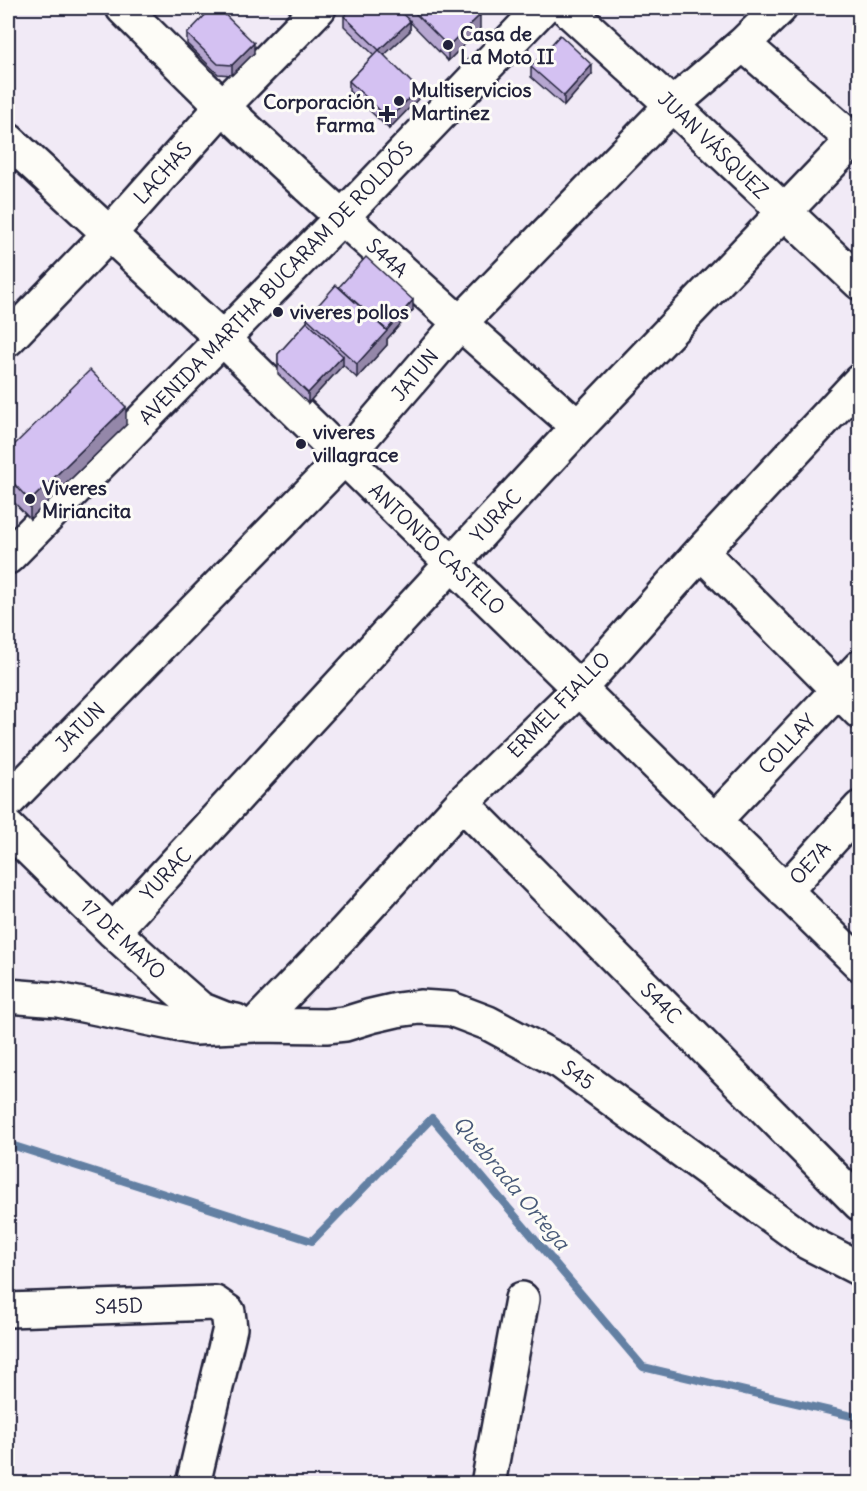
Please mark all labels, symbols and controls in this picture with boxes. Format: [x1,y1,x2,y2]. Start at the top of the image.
place label: Casa de La Moto II [460,21,555,69]
marker: Casa de La Moto II [441,38,455,52]
place label: Multiservicios Martinez [411,77,532,125]
street label: JUAN VÁSQUEZ [653,86,774,203]
place label: Corporación Farma [263,89,376,137]
marker: Multiservicios Martinez [392,94,406,108]
marker: Corporación Farma [380,107,394,121]
street label: LACHAS [128,136,197,209]
street label: AVENIDA MARTHA BUCARAM DE ROLDÓS [133,136,418,430]
street label: S44A [361,233,413,283]
place label: viveres pollos [290,299,409,324]
marker: viveres pollos [271,305,285,319]
street label: JATUN [386,344,444,406]
place label: viveres villagrace [313,419,399,467]
marker: viveres villagrace [294,437,308,451]
place label: Viveres Miriancita [42,475,132,523]
street label: ANTONIO CASTELO [364,477,511,620]
street label: YURAC [465,484,526,547]
marker: Viveres Miriancita [23,492,37,506]
street label: ERMEL FIALLO [502,647,615,763]
street label: JATUN [50,697,110,757]
street label: COLLAY [753,708,821,779]
street label: OE7A [784,836,836,889]
street label: YURAC [135,842,196,905]
street label: 17 DE MAYO [75,893,171,985]
street label: S44C [636,977,687,1028]
street label: S45 [557,1055,599,1095]
water label: Quebrada Ortega [447,1110,576,1256]
street label: S45D [94,1292,144,1319]

